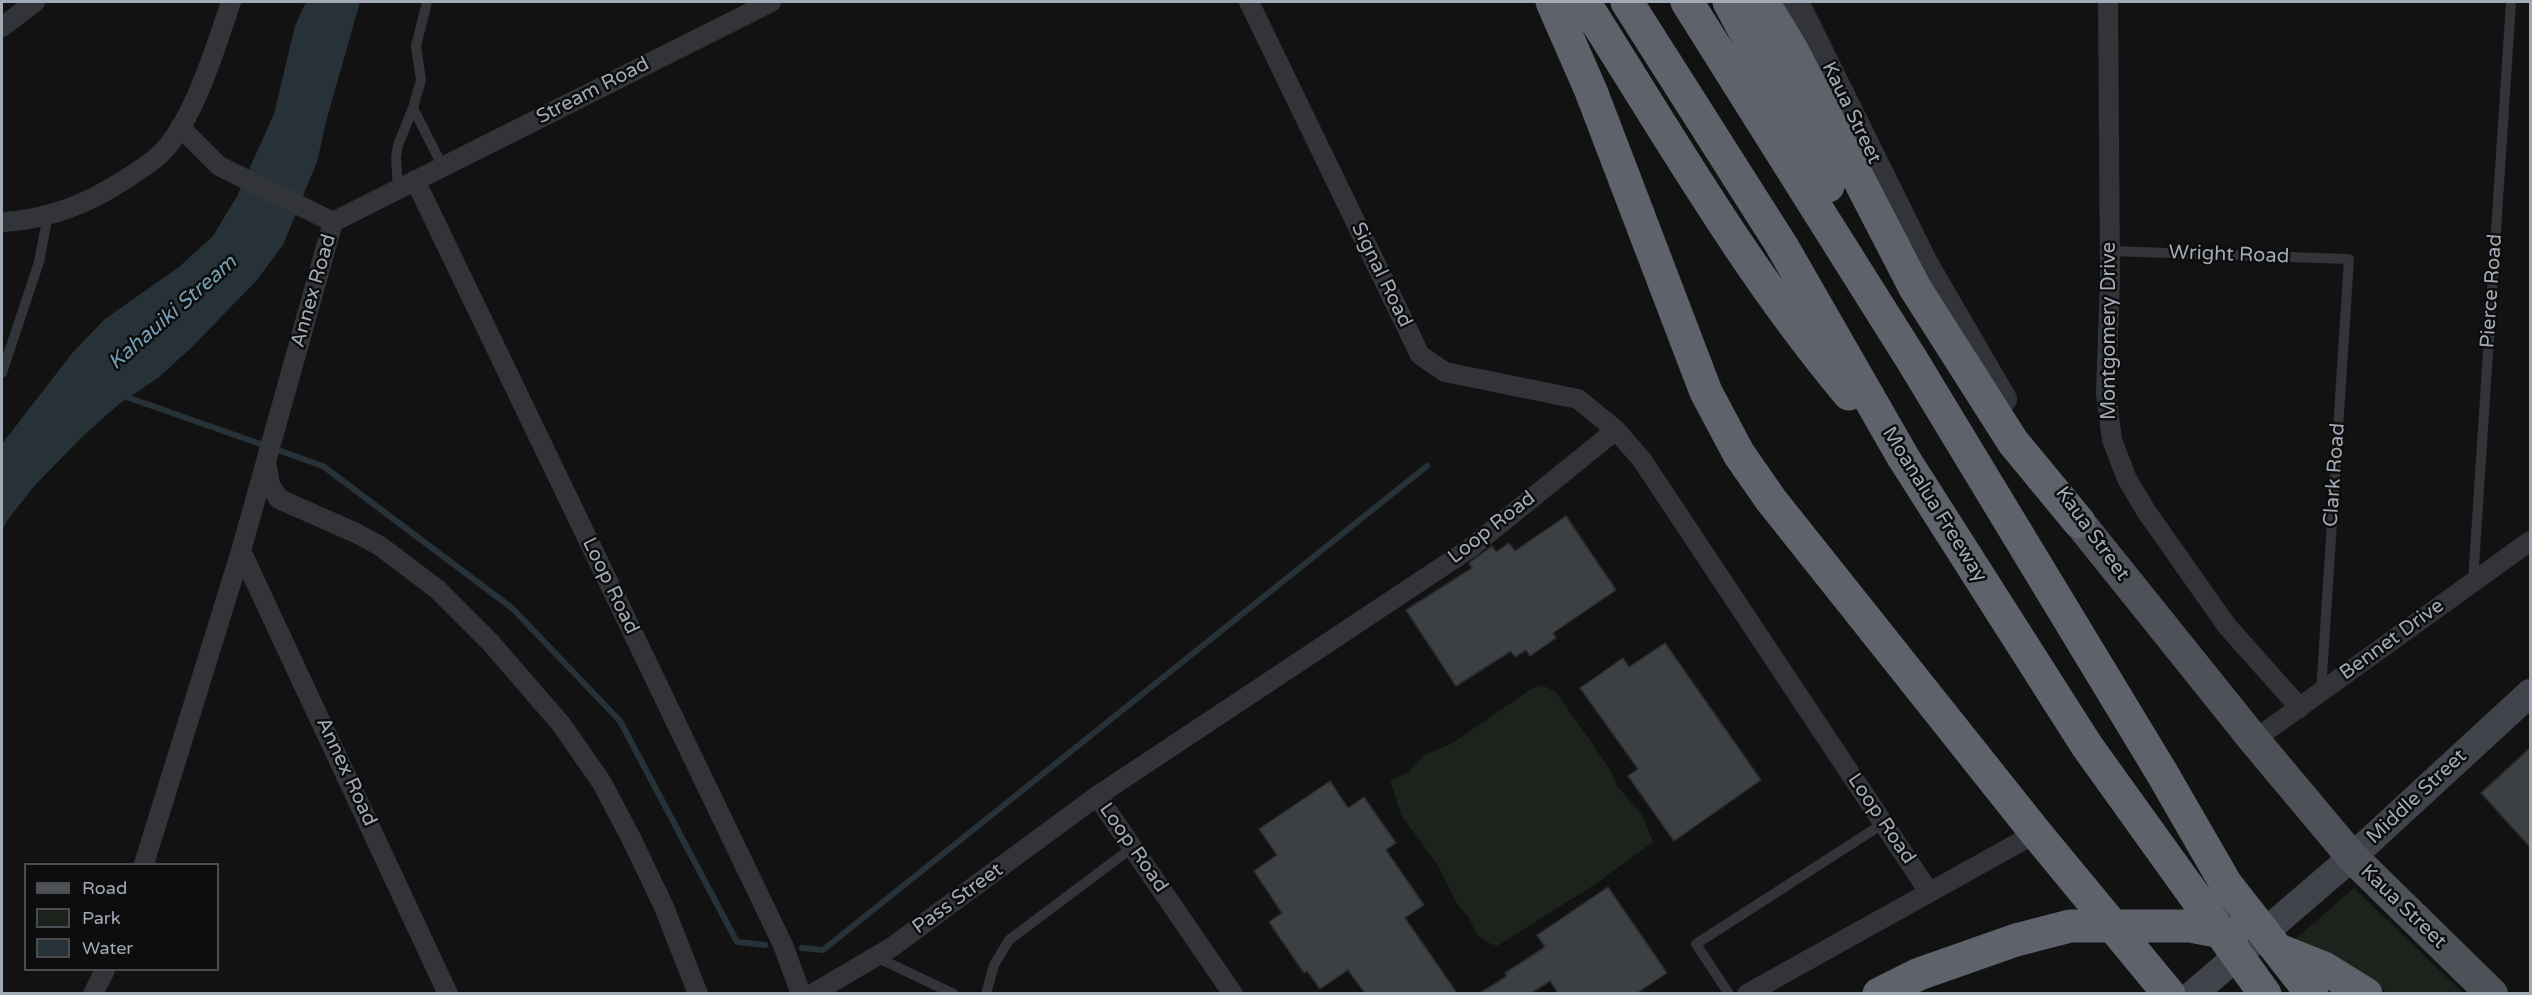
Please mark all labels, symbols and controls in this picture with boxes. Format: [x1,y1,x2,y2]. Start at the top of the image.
street label: Stream Road [533,52,653,130]
street label: Kaua Street [1816,58,1886,168]
street label: Signal Road [1345,219,1417,331]
street label: Annex Road [286,232,342,350]
street label: Pierce Road [2476,233,2508,349]
street label: Wright Road [2168,241,2290,269]
street label: Montgomery Drive [2098,242,2122,420]
water label: Kahauiki Stream [104,250,242,376]
street label: Clark Road [2319,422,2351,528]
street label: Moanalua Freeway [1877,423,1991,587]
street label: Kaua Street [2050,482,2134,586]
street label: Loop Road [1444,487,1540,569]
street label: Loop Road [576,534,644,638]
street label: Bennet Drive [2335,594,2449,686]
street label: Annex Road [310,714,382,830]
street label: Middle Street [2362,745,2472,849]
street label: Loop Road [1842,769,1920,869]
street label: Loop Road [1093,799,1173,897]
street label: Pass Street [908,858,1008,940]
street label: Kaua Street [2355,860,2451,954]
legend [24,863,219,971]
text: Road [82,877,127,899]
text: Park [82,907,120,929]
text: Water [82,937,133,959]

